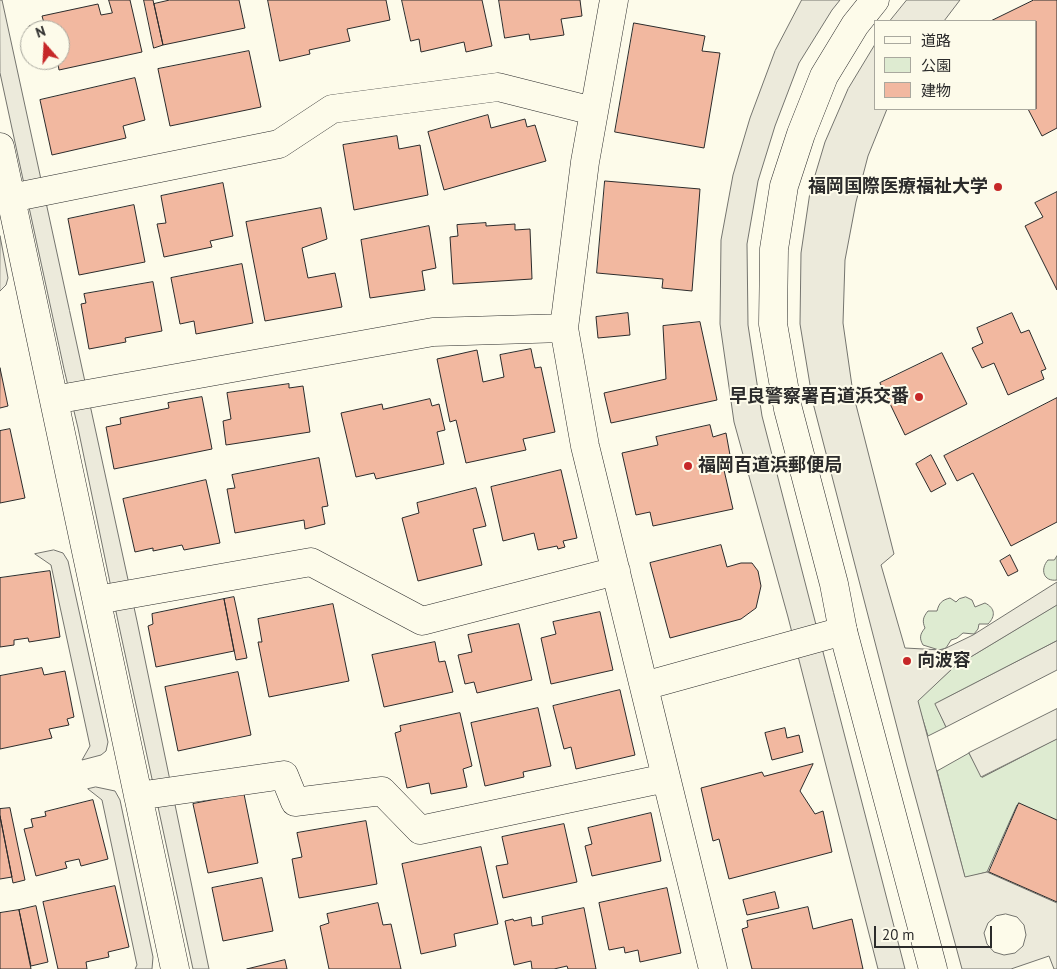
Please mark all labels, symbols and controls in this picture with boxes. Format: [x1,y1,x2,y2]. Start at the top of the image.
north arrow [20,20,70,70]
legend [874,20,1037,110]
text: N [33,22,48,42]
text: 道路 [921,31,951,50]
text: 公園 [921,56,951,75]
text: 建物 [921,81,951,100]
place label: 福岡国際医療福祉大学 [808,176,988,198]
marker: 福岡国際医療福祉大学 [992,181,1004,193]
place label: 早良警察署百道浜交番 [729,386,909,408]
marker: 早良警察署百道浜交番 [913,391,925,403]
place label: 福岡百道浜郵便局 [698,455,842,477]
marker: 福岡百道浜郵便局 [682,460,694,472]
place label: 向波容 [917,650,971,672]
marker: 向波容 [901,655,913,667]
scale bar [877,916,994,948]
text: 20 m [882,925,915,944]

